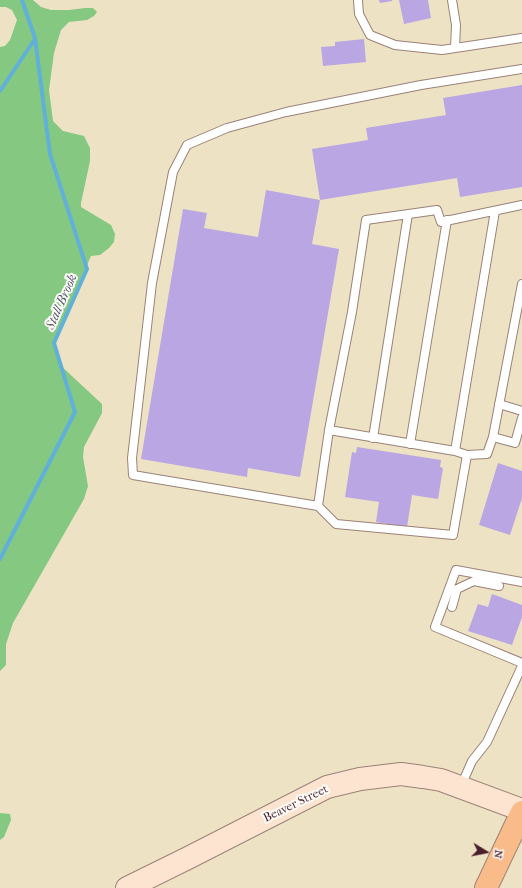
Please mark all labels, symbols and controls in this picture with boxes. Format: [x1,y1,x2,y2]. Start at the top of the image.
water label: Stall Brook [43,272,81,332]
street label: Beaver Street [261,782,331,826]
north arrow [466,832,506,872]
text: N [491,849,505,859]

